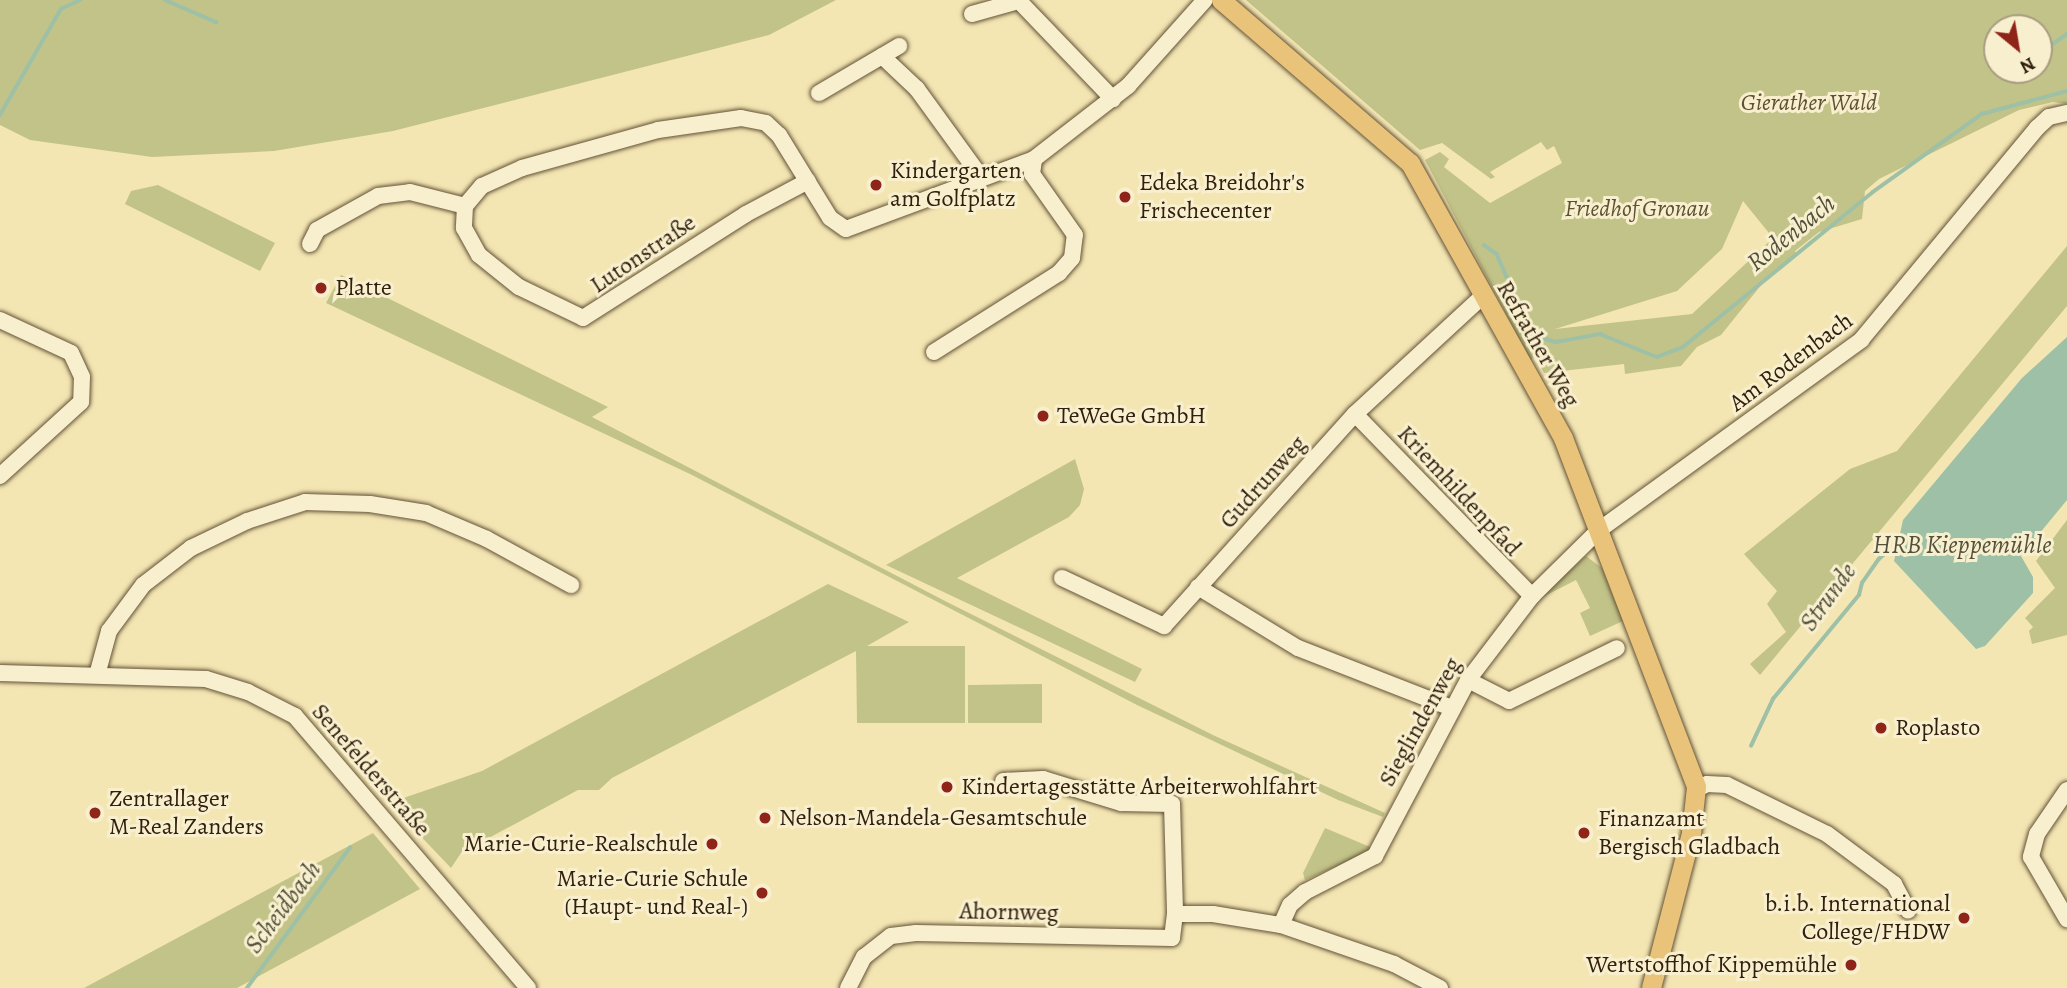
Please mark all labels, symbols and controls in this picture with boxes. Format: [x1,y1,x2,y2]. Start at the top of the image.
north arrow [1983,14,2053,84]
text: N [2015,51,2040,80]
park label: Gierather Wald [1741,89,1877,117]
place label: Kindergarten am Golfplatz [890,157,1022,213]
place label: Edeka Breidohr's Frischecenter [1139,169,1305,225]
marker: Kindergarten am Golfplatz [868,177,884,193]
water label: Rodenbach [1740,188,1842,278]
marker: Edeka Breidohr's Frischecenter [1117,189,1133,205]
park label: Friedhof Gronau [1565,195,1709,223]
street label: Lutonstraße [585,208,701,300]
place label: Platte [335,274,392,302]
street label: Refrather Weg [1490,276,1586,412]
marker: Platte [313,280,329,296]
street label: Am Rodenbach [1724,306,1858,418]
place label: TeWeGe GmbH [1057,402,1206,430]
marker: TeWeGe GmbH [1035,408,1051,424]
street label: Kriemhildenpfad [1391,420,1527,562]
street label: Gudrunweg [1214,430,1312,534]
water label: HRB Kieppemühle [1873,529,2051,561]
water label: Strunde [1793,557,1863,637]
street label: Sieglindenweg [1373,652,1467,792]
street label: Senefelderstraße [306,698,436,842]
place label: Roplasto [1895,714,1980,742]
marker: Roplasto [1873,720,1889,736]
place label: Kindertagesstätte Arbeiterwohlfahrt [961,773,1317,801]
marker: Kindertagesstätte Arbeiterwohlfahrt [939,779,955,795]
place label: Zentrallager M-Real Zanders [109,785,264,841]
place label: Nelson-Mandela-Gesamtschule [779,804,1087,832]
marker: Zentrallager M-Real Zanders [87,805,103,821]
place label: Finanzamt Bergisch Gladbach [1598,805,1780,861]
marker: Nelson-Mandela-Gesamtschule [757,810,773,826]
marker: Finanzamt Bergisch Gladbach [1576,825,1592,841]
place label: Marie-Curie-Realschule [464,830,698,858]
marker: Marie-Curie-Realschule [704,836,720,852]
water label: Scheidbach [238,854,328,960]
place label: Marie-Curie Schule (Haupt- und Real-) [557,865,748,921]
marker: Marie-Curie Schule (Haupt- und Real-) [754,885,770,901]
place label: b.i.b. International College/FHDW [1764,890,1950,946]
street label: Ahornweg [959,897,1059,927]
marker: b.i.b. International College/FHDW [1956,910,1972,926]
place label: Wertstoffhof Kippemühle [1586,951,1837,979]
marker: Wertstoffhof Kippemühle [1843,957,1859,973]

